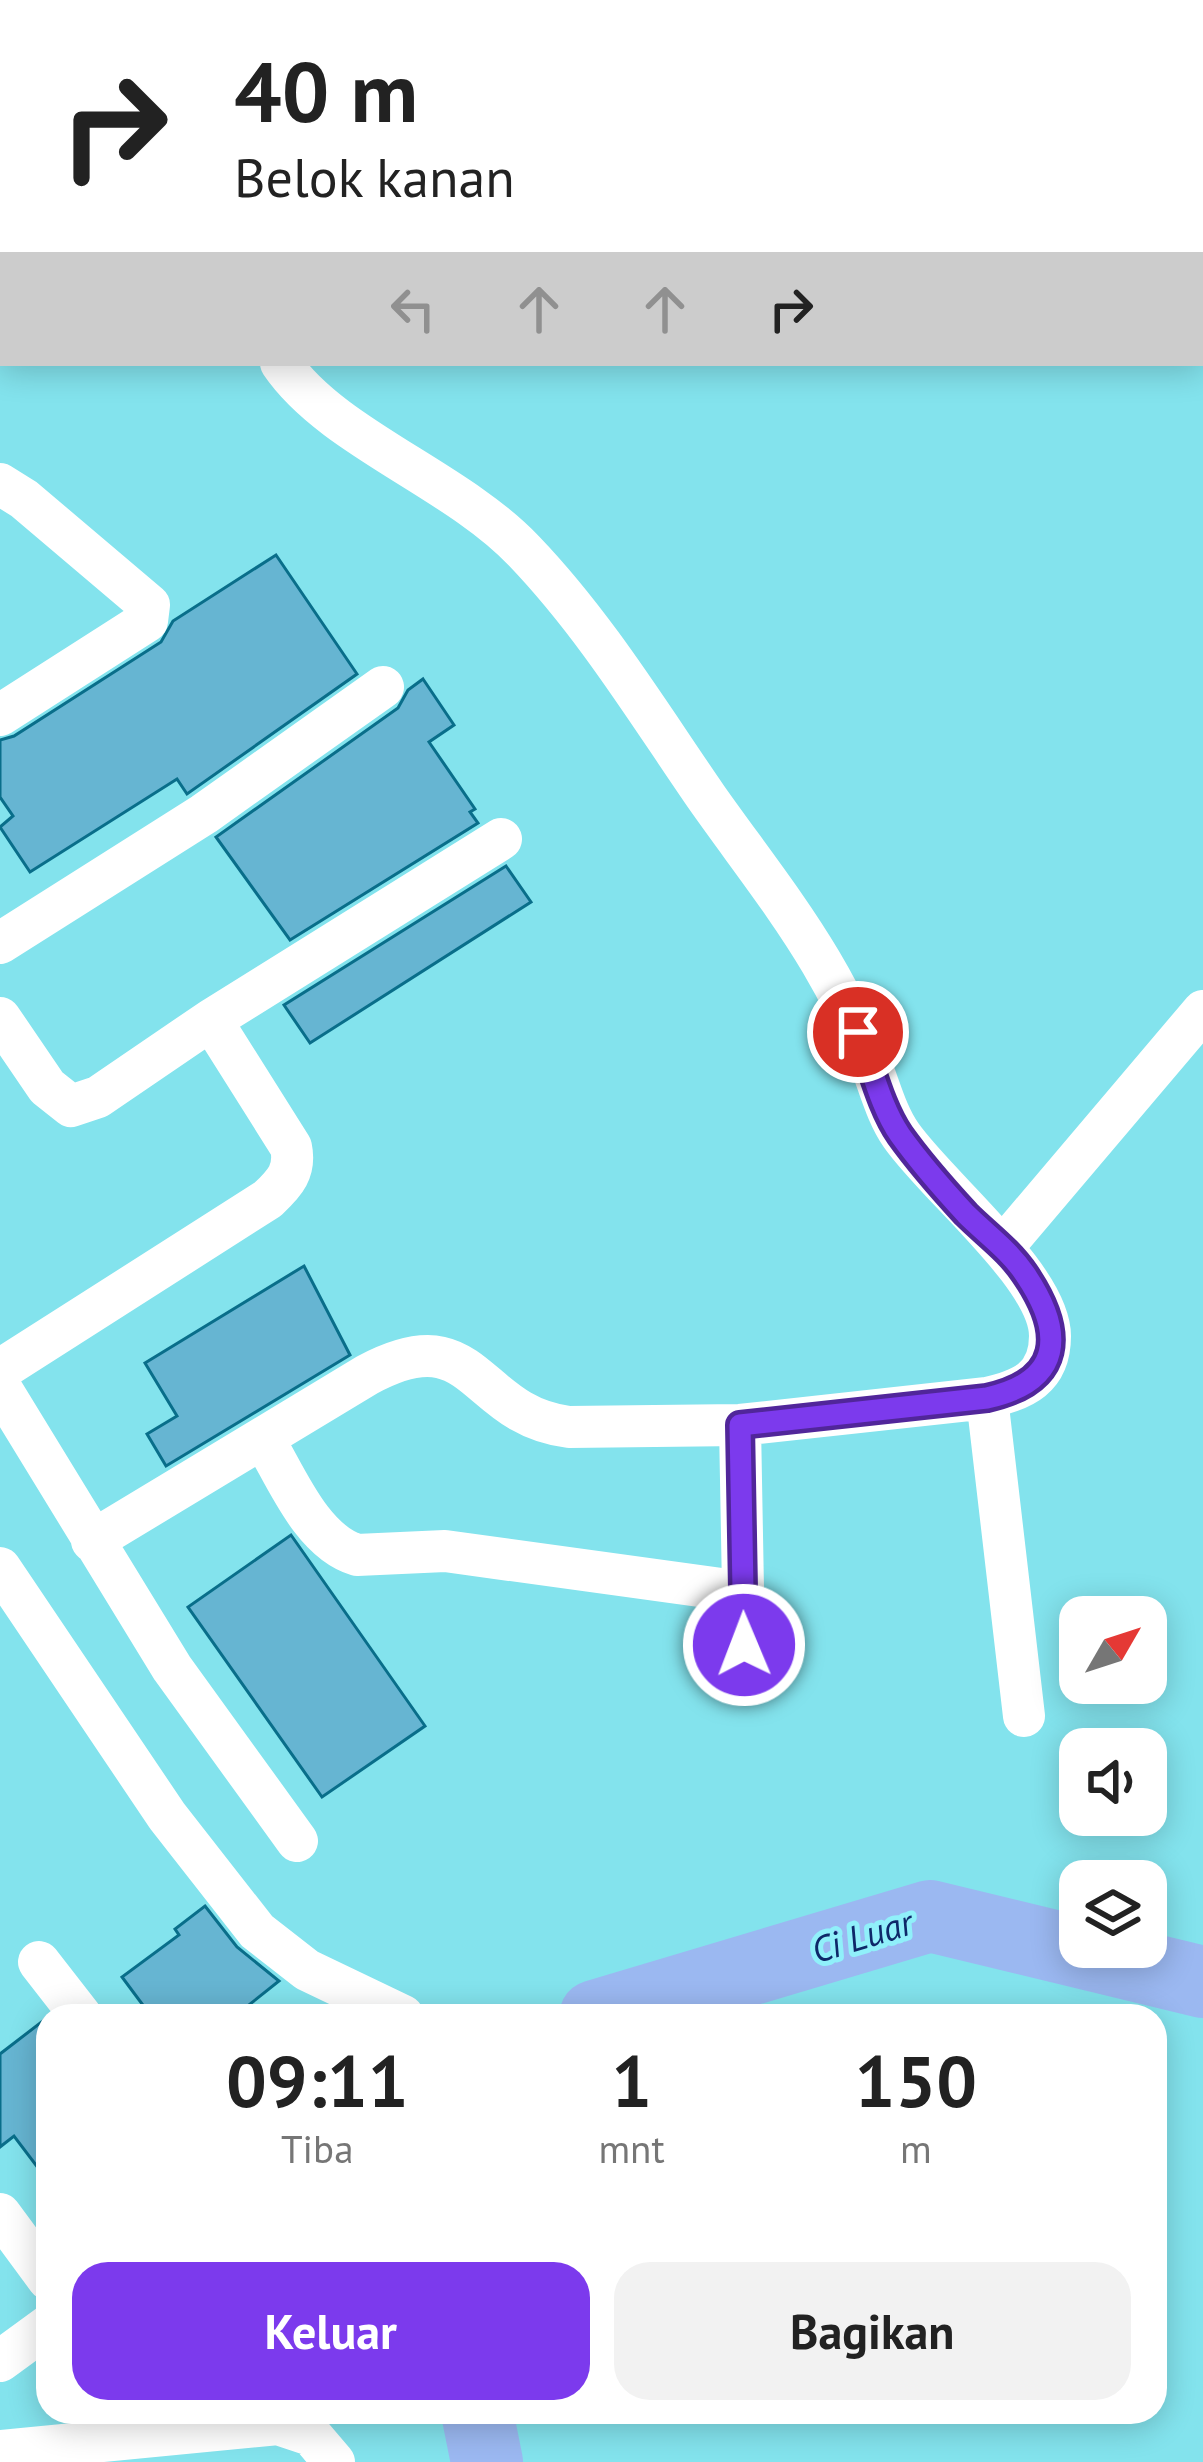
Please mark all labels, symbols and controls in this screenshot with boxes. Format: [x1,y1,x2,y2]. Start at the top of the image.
text: 40 m [234,36,418,145]
icon: right [36,48,192,204]
text: Belok kanan [234,142,515,212]
icon: left [380,276,446,342]
icon: ahead [506,276,572,342]
icon: ahead [632,276,698,342]
icon: right [758,276,824,342]
pin [807,981,909,1083]
icon: arrive [825,999,891,1065]
position arrow [681,1582,807,1708]
north arrow [1059,1596,1167,1704]
map controls [1059,1596,1167,1968]
button: sound [1059,1728,1167,1836]
button: layers [1059,1860,1167,1968]
water label: Ci Luar [806,1897,920,1973]
text: 09:11 [226,2034,409,2127]
text: 1 [611,2034,652,2127]
text: 150 [855,2034,977,2127]
text: Tiba [281,2123,353,2174]
text: mnt [598,2123,665,2174]
text: m [900,2123,932,2174]
button: Keluar [72,2262,590,2400]
button: Bagikan [614,2262,1131,2400]

